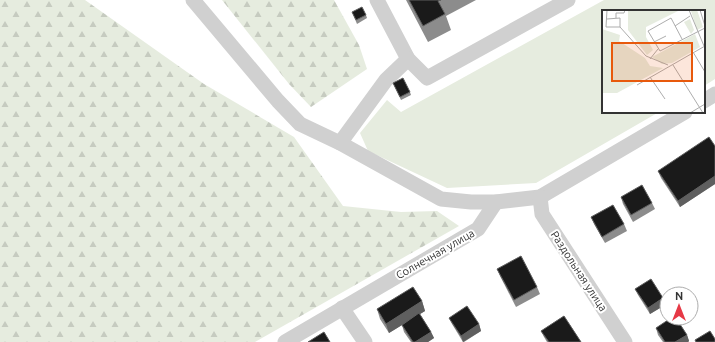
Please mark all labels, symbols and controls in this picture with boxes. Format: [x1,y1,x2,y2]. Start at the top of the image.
inset map [602,10,705,113]
street label: Солнечная улица [394,227,476,281]
street label: Раздольная улица [549,229,609,313]
north arrow [659,286,699,326]
text: N [675,290,683,302]

